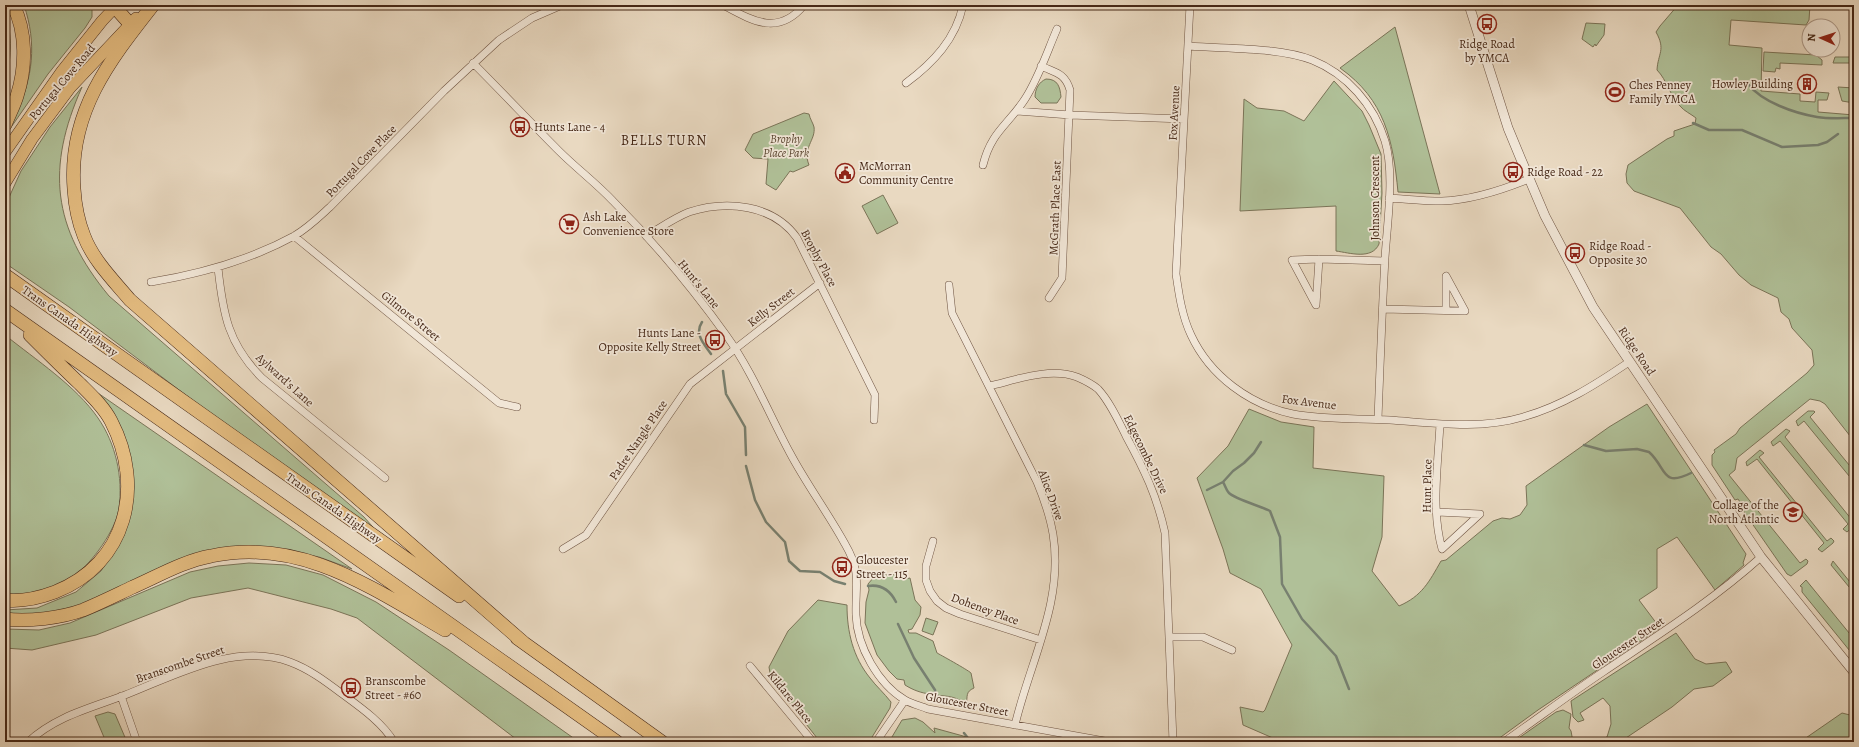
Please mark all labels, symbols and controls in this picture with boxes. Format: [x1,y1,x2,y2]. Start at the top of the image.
bus stop icon: Ridge Road by YMCA [1476,13,1498,35]
north arrow [1801,18,1841,58]
text: N [1804,33,1819,42]
place label: Ridge Road by YMCA [1459,36,1515,66]
street label: Portugal Cove Road [25,40,99,123]
building icon: Howley Building [1796,73,1818,95]
place label: Howley Building [1712,76,1793,92]
place label: Ches Penney Family YMCA [1629,77,1696,107]
sports icon: Ches Penney Family YMCA [1604,81,1626,103]
street label: Fox Avenue [1165,85,1183,141]
bus stop icon: Hunts Lane - 4 [509,116,531,138]
place label: Hunts Lane - 4 [534,119,606,135]
street label: Portugal Cove Place [322,121,400,201]
district label: BELLS TURN [621,131,707,150]
park label: Brophy Place Park [763,131,810,161]
street label: Johnson Crescent [1367,156,1383,240]
place label: McMorran Community Centre [859,158,953,188]
street label: McGrath Place East [1045,160,1065,256]
bus stop icon: Ridge Road - 22 [1502,161,1524,183]
public building icon: McMorran Community Centre [834,162,856,184]
place label: Ridge Road - 22 [1527,164,1603,180]
place label: Ash Lake Convenience Store [582,209,674,239]
supermarket icon: Ash Lake Convenience Store [558,213,580,235]
street label: Brophy Place [797,226,841,290]
place label: Ridge Road - Opposite 30 [1589,238,1652,268]
bus stop icon: Ridge Road - Opposite 30 [1564,242,1586,264]
street label: Hunt's Lane [674,256,724,312]
street label: Trans Canada Highway [19,282,121,360]
street label: Kelly Street [744,284,798,330]
street label: Gilmore Street [378,287,444,345]
street label: Ridge Road [1615,323,1660,379]
place label: Hunts Lane - Opposite Kelly Street [598,325,701,355]
bus stop icon: Hunts Lane - Opposite Kelly Street [704,329,726,351]
street label: Aylward's Lane [252,349,317,410]
street label: Fox Avenue [1281,391,1337,413]
street label: Padre Nangle Place [605,397,671,483]
street label: Edgecombe Drive [1120,412,1172,496]
street label: Hunt Place [1419,459,1435,513]
street label: Alice Drive [1034,467,1068,522]
street label: Trans Canada Highway [283,469,385,547]
place label: Collage of the North Atlantic [1709,497,1779,527]
school or university icon: Collage of the North Atlantic [1782,501,1804,523]
place label: Gloucester Street - 115 [856,552,909,582]
bus stop icon: Gloucester Street - 115 [831,556,853,578]
street label: Doheney Place [949,589,1021,629]
street label: Gloucester Street [1589,613,1667,673]
street label: Branscombe Street [134,641,226,687]
street label: Kildare Place [764,667,816,727]
place label: Branscombe Street - #60 [365,673,426,703]
bus stop icon: Branscombe Street - #60 [340,677,362,699]
street label: Gloucester Street [924,688,1010,720]

